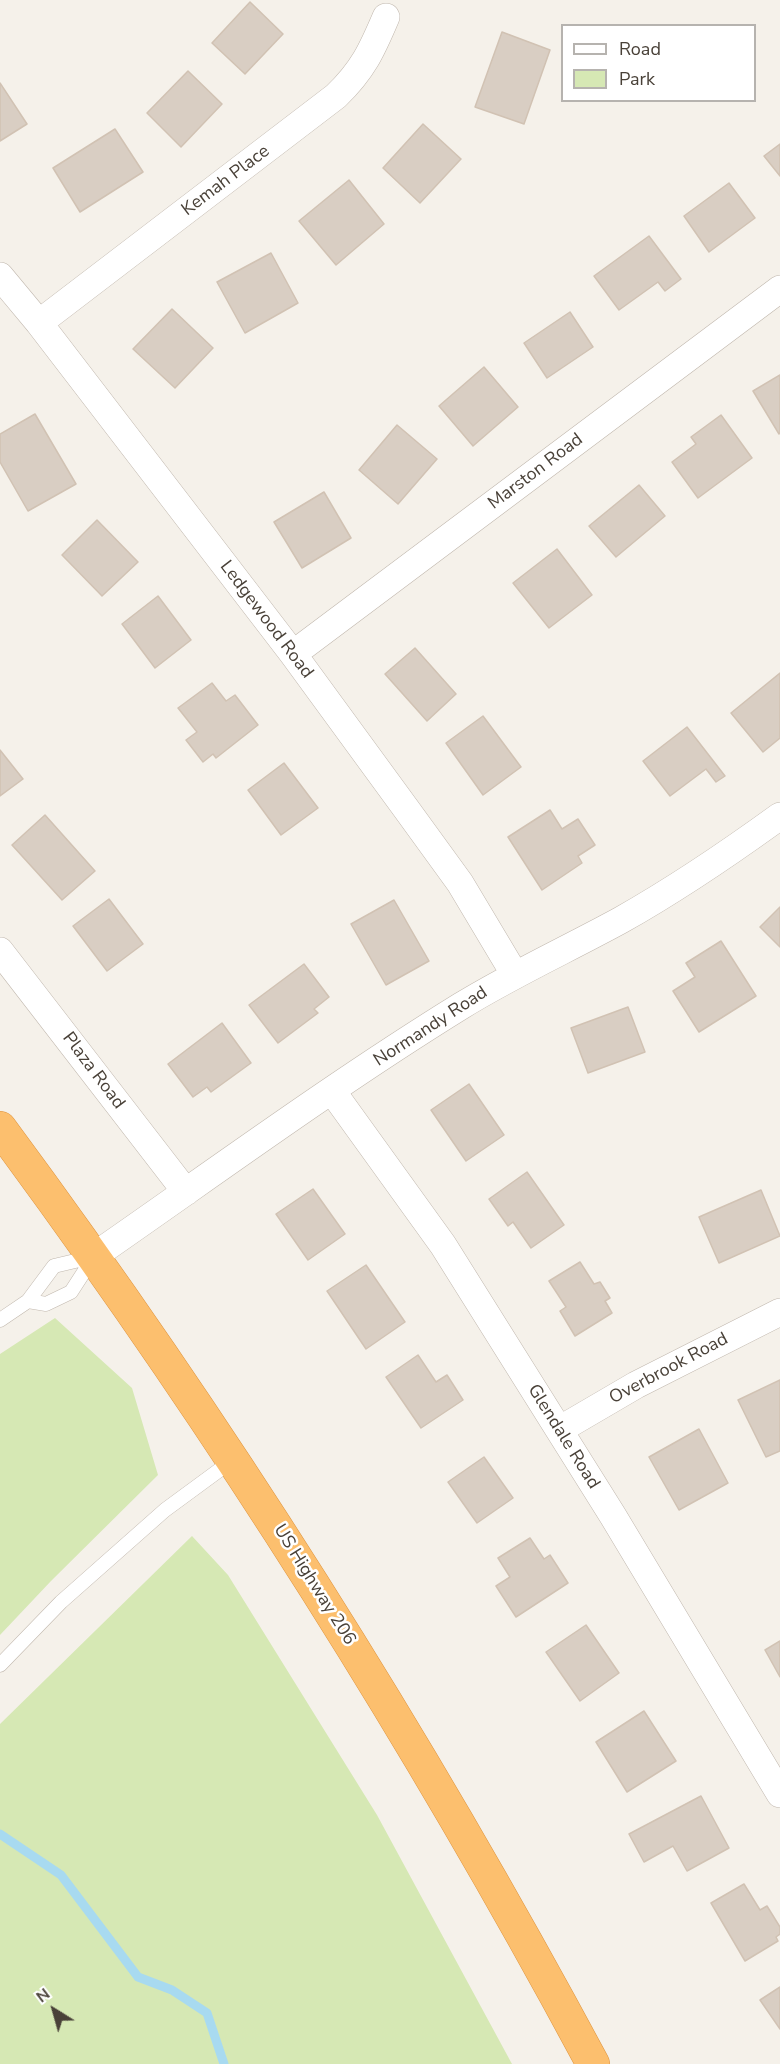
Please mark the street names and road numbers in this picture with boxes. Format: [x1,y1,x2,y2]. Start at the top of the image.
street label: Kemah Place [178,141,274,221]
street label: Marston Road [484,429,588,515]
street label: Ledgewood Road [215,557,317,683]
street label: Normandy Road [370,982,492,1072]
street label: Plaza Road [57,1028,129,1114]
street label: Overbrook Road [606,1329,732,1409]
street label: Glendale Road [522,1381,604,1493]
street label: US Highway 206 [268,1521,360,1649]

